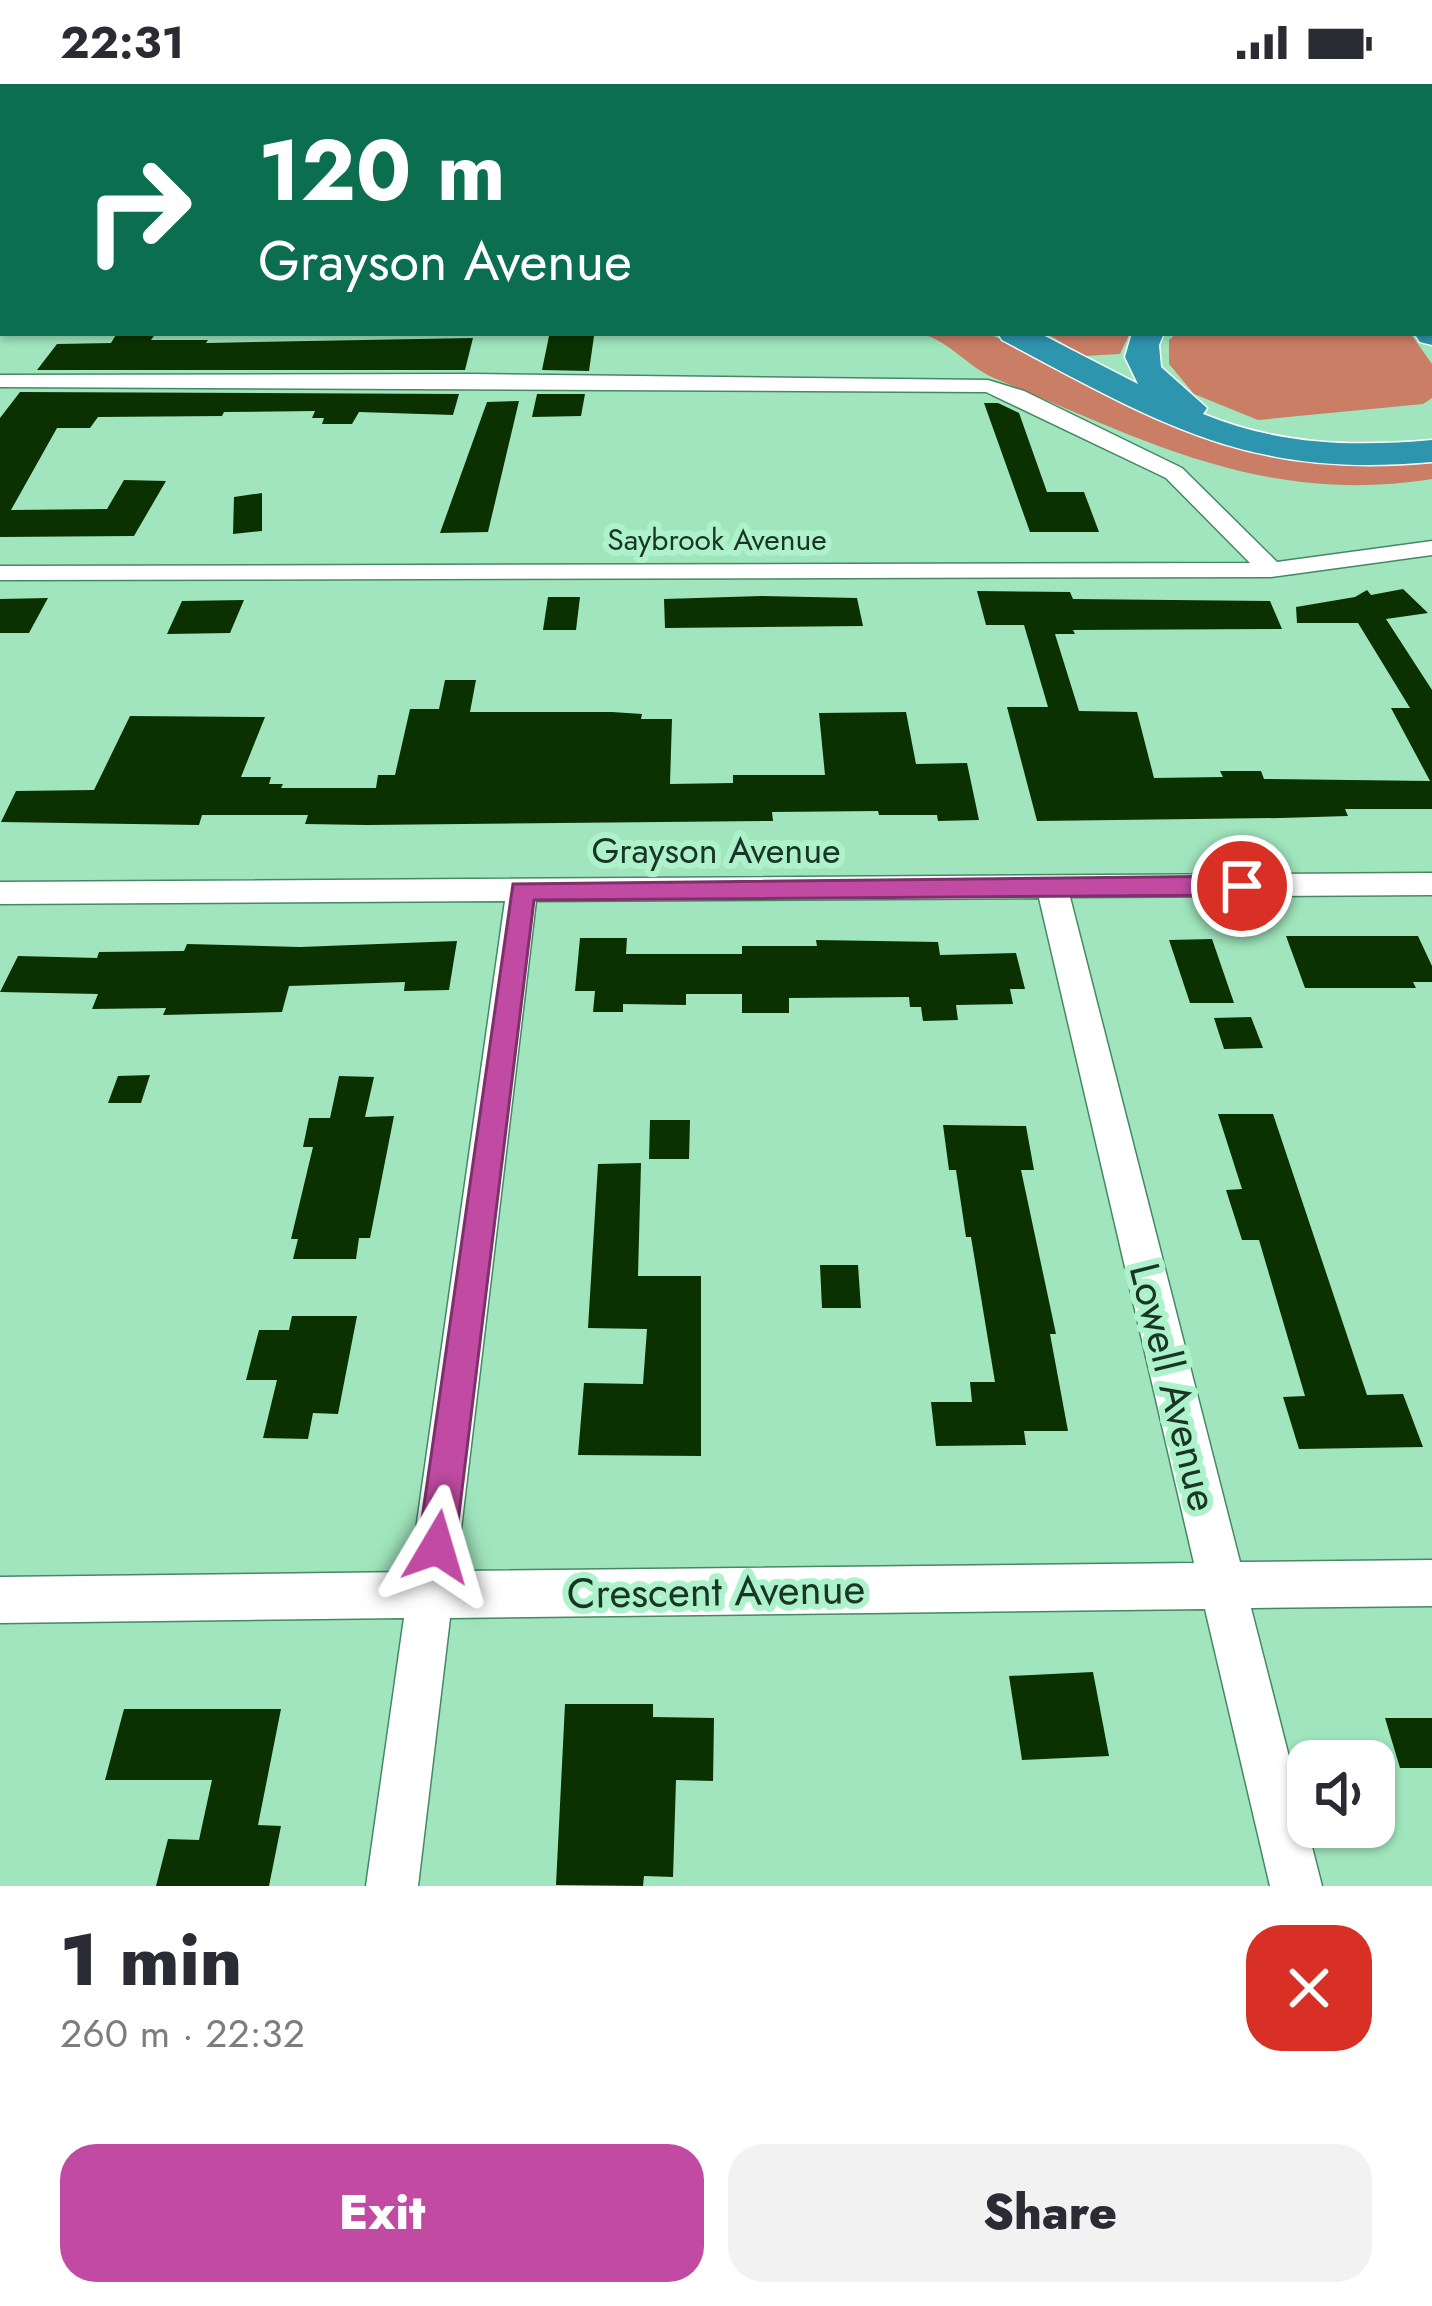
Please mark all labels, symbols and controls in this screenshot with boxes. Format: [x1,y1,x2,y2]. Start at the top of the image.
text: 22:31 [60,10,184,75]
text: 120 m [258,110,506,232]
icon: right [60,132,216,288]
text: Grayson Avenue [258,222,632,300]
street label: Saybrook Avenue [607,518,827,561]
street label: Grayson Avenue [591,824,841,876]
pin [1191,835,1293,937]
icon: arrive [1209,853,1275,919]
street label: Lowell Avenue [1114,1257,1234,1517]
position arrow [374,1484,500,1610]
street label: Crescent Avenue [566,1558,866,1624]
map controls [1287,1740,1395,1848]
button: sound [1287,1740,1395,1848]
text: 1 min [60,1908,242,2012]
button: close [1246,1925,1372,2051]
text: 260 m · 22:32 [60,2005,305,2062]
button: Exit [60,2144,704,2282]
button: Share [728,2144,1372,2282]

